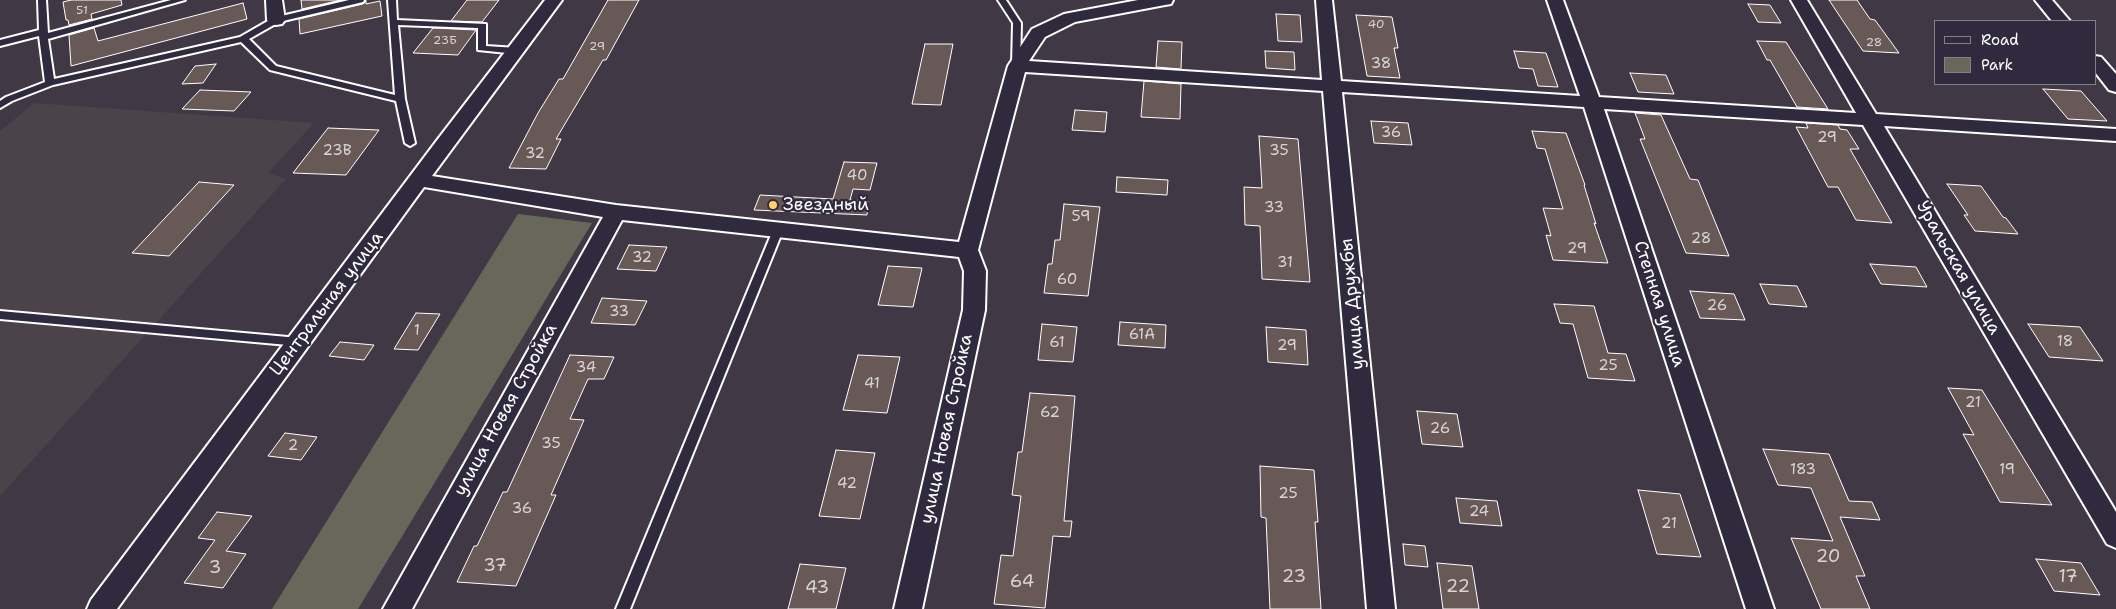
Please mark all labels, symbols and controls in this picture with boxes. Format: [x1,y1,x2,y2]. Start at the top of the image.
house number: 51 [76,4,88,18]
house number: 40 [1368,18,1384,32]
legend [1934,20,2096,85]
text: Road [1981,30,2019,50]
house number: 23Б [433,34,457,48]
house number: 28 [1866,36,1882,50]
house number: 29 [589,40,605,54]
house number: 38 [1371,55,1391,73]
text: Park [1981,55,2013,75]
house number: 36 [1381,124,1401,142]
house number: 29 [1817,129,1837,147]
house number: 23В [322,142,352,160]
house number: 35 [1269,142,1289,160]
house number: 32 [525,145,545,163]
house number: 40 [847,167,867,185]
place label: Звездный [783,194,869,216]
street label: Уральская улица [1911,197,2005,339]
marker: Звездный [767,199,779,211]
house number: 33 [1264,199,1284,217]
house number: 59 [1072,208,1090,226]
street label: Центральная улица [266,228,388,380]
house number: 28 [1691,230,1711,248]
street label: улица Дружбы [1336,237,1370,371]
street label: Степная улица [1628,238,1690,370]
house number: 29 [1567,240,1587,258]
house number: 32 [632,249,652,267]
house number: 31 [1277,254,1293,272]
house number: 60 [1057,271,1077,289]
house number: 26 [1707,297,1727,315]
house number: 33 [609,303,629,321]
street label: улица Новая Стройка [450,320,562,500]
house number: 1 [414,322,420,340]
house number: 61А [1129,326,1155,344]
street label: улица Новая Стройка [916,332,978,526]
house number: 18 [2057,333,2073,351]
house number: 61 [1049,334,1065,352]
house number: 29 [1277,337,1297,355]
house number: 25 [1598,357,1618,375]
house number: 34 [576,359,596,377]
house number: 41 [864,375,880,393]
house number: 21 [1965,394,1981,412]
house number: 62 [1040,404,1060,422]
house number: 26 [1430,420,1450,438]
house number: 35 [541,435,561,453]
house number: 2 [288,437,298,455]
house number: 183 [1790,461,1816,479]
house number: 19 [1999,461,2015,479]
house number: 42 [837,475,857,493]
house number: 25 [1278,485,1298,503]
house number: 36 [512,500,532,518]
house number: 24 [1469,503,1489,521]
house number: 21 [1661,515,1677,533]
house number: 20 [1816,546,1840,568]
house number: 37 [483,555,507,577]
house number: 3 [209,557,221,579]
house number: 23 [1282,566,1306,588]
house number: 17 [2058,566,2078,588]
house number: 64 [1010,571,1034,593]
house number: 22 [1446,576,1470,598]
house number: 43 [805,577,829,599]

